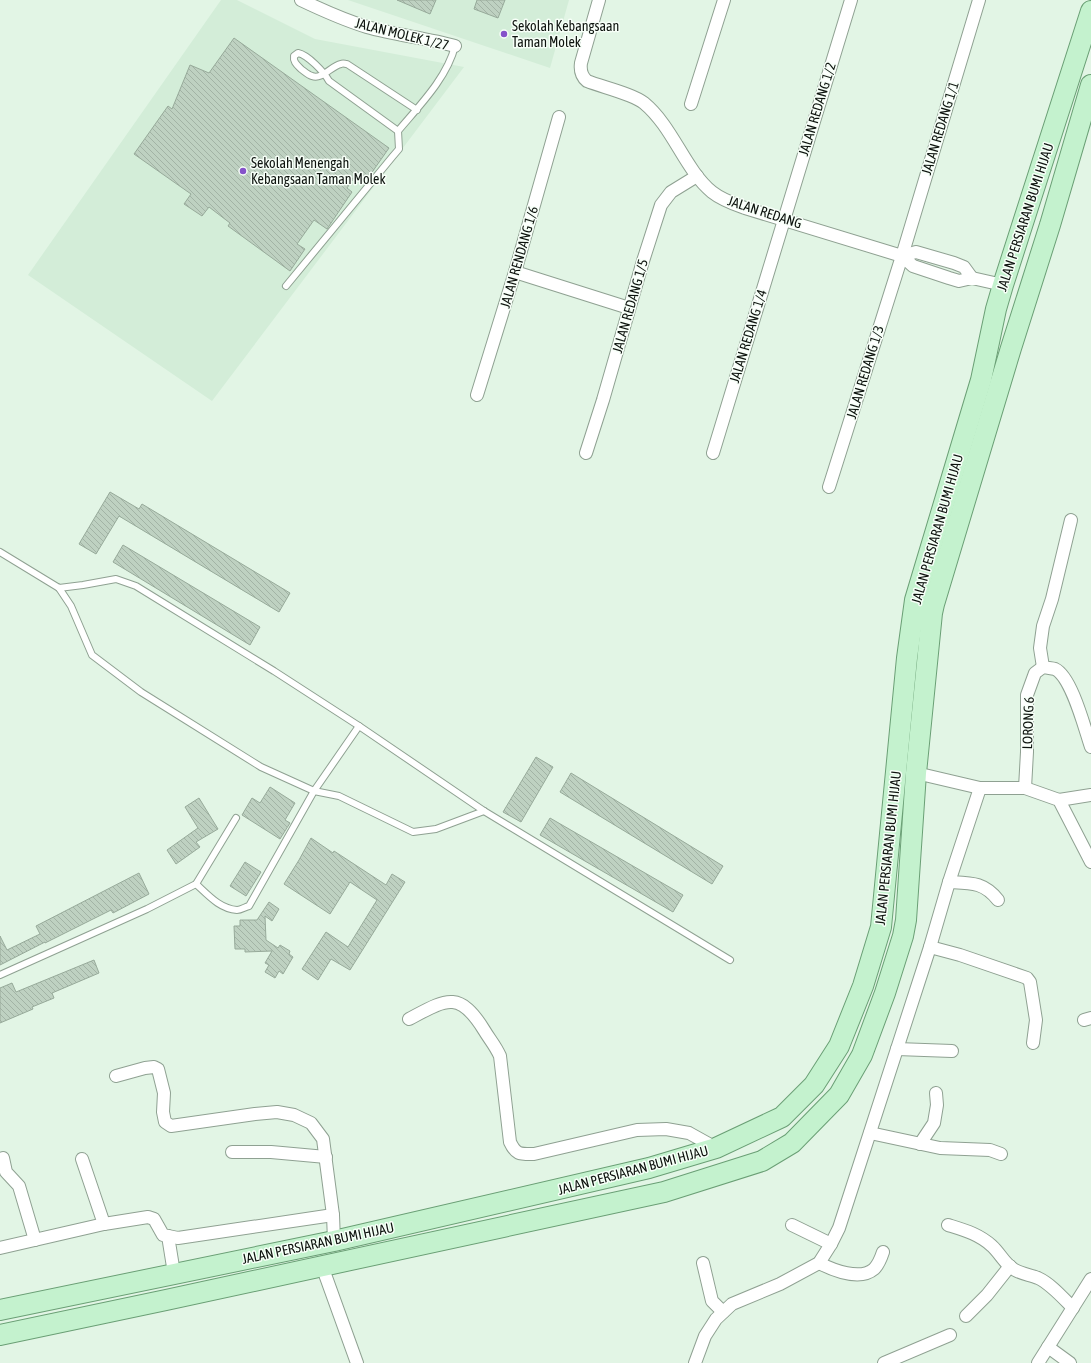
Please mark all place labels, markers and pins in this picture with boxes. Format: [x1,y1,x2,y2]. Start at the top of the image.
place label: Sekolah Kebangsaan Taman Molek [512,18,619,50]
marker: Sekolah Kebangsaan Taman Molek [499,29,509,39]
place label: Sekolah Menengah Kebangsaan Taman Molek [251,155,386,187]
marker: Sekolah Menengah Kebangsaan Taman Molek [238,166,248,176]

